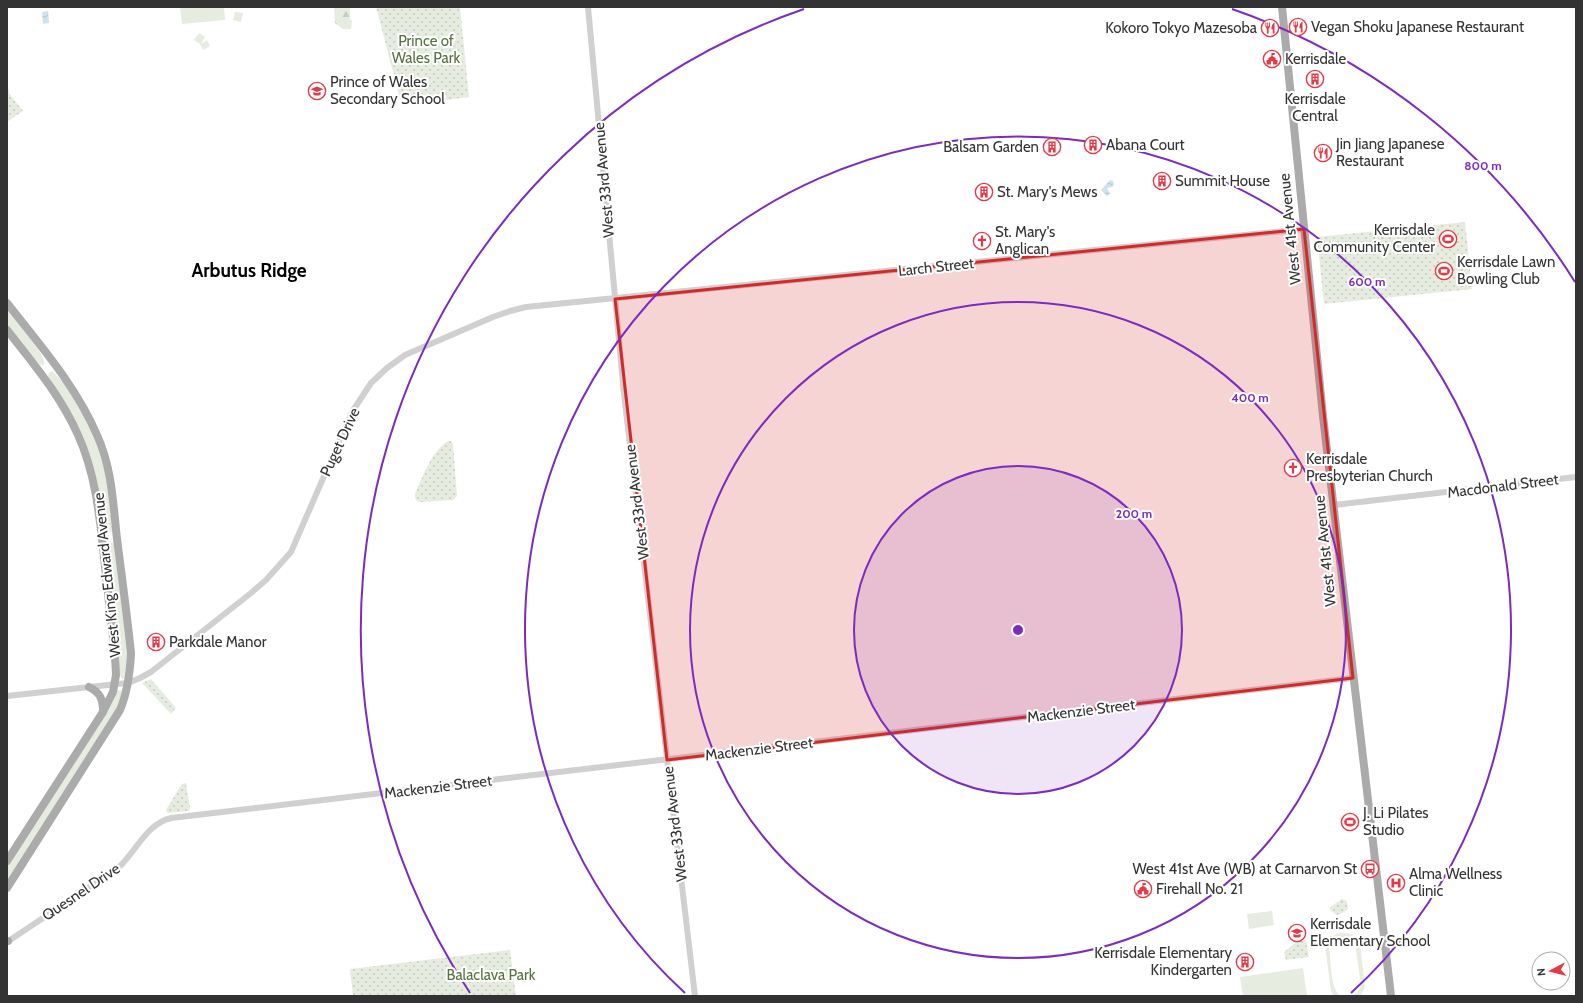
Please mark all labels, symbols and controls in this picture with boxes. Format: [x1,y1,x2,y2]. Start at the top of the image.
restaurant icon: Vegan Shoku Japanese Restaurant [1288,17,1308,37]
restaurant icon: Kokoro Tokyo Mazesoba [1260,18,1280,38]
place label: Vegan Shoku Japanese Restaurant [1311,18,1524,36]
place label: Kokoro Tokyo Mazesoba [1105,19,1258,37]
park label: Prince of Wales Park [392,32,461,67]
public building icon: Kerrisdale [1262,49,1282,69]
place label: Kerrisdale [1285,50,1347,68]
building icon: Kerrisdale Central [1305,69,1325,89]
place label: Prince of Wales Secondary School [330,73,445,108]
school or university icon: Prince of Wales Secondary School [307,81,327,101]
place label: Kerrisdale Central [1284,90,1346,125]
street label: West 33rd Avenue [590,121,618,239]
building icon: Abana Court [1083,135,1103,155]
place label: Jin Jiang Japanese Restaurant [1335,135,1445,170]
place label: Abana Court [1106,136,1185,154]
building icon: Balsam Garden [1042,137,1062,157]
place label: Balsam Garden [943,138,1039,156]
restaurant icon: Jin Jiang Japanese Restaurant [1313,143,1333,163]
text: 800 m [1464,158,1502,173]
building icon: Summit House [1152,171,1172,191]
place label: Summit House [1175,172,1270,190]
street label: West 41st Avenue [1275,172,1305,285]
building icon: St. Mary's Mews [974,182,994,202]
place label: St. Mary's Mews [997,183,1097,201]
place label: Kerrisdale Community Center [1314,221,1435,256]
place label: St. Mary's Anglican [995,223,1055,258]
sports icon: Kerrisdale Community Center [1438,229,1458,249]
church icon: St. Mary's Anglican [972,231,992,251]
place label: Kerrisdale Lawn Bowling Club [1457,253,1555,288]
street label: Larch Street [897,254,975,280]
district label: Arbutus Ridge [191,259,307,282]
sports icon: Kerrisdale Lawn Bowling Club [1434,261,1454,281]
text: 600 m [1349,274,1385,289]
text: 400 m [1231,390,1269,405]
street label: Puget Drive [316,405,364,479]
street label: West 33rd Avenue [621,443,653,561]
place label: Kerrisdale Presbyterian Church [1306,450,1433,485]
church icon: Kerrisdale Presbyterian Church [1283,458,1303,478]
street label: Macdonald Street [1446,470,1560,502]
street label: West King Edward Avenue [89,491,125,658]
street label: West 41st Avenue [1310,494,1340,607]
text: 200 m [1116,506,1152,521]
centre of rings [1011,623,1025,637]
building icon: Parkdale Manor [146,632,166,652]
place label: Parkdale Manor [169,633,267,651]
street label: Mackenzie Street [1026,695,1136,727]
street label: Mackenzie Street [704,733,814,765]
street label: West 33rd Avenue [659,765,691,883]
street label: Mackenzie Street [383,771,493,803]
place label: J. Li Pilates Studio [1362,804,1429,839]
sports icon: J. Li Pilates Studio [1340,812,1360,832]
street label: Quesnel Drive [39,859,124,925]
bus stop icon: West 41st Ave (WB) at Carnarvon St [1360,859,1380,879]
place label: West 41st Ave (WB) at Carnarvon St [1132,860,1357,878]
place label: Alma Wellness Clinic [1409,865,1502,900]
hospital icon: Alma Wellness Clinic [1386,873,1406,893]
public building icon: Firehall No. 21 [1133,879,1153,899]
place label: Firehall No. 21 [1156,880,1243,898]
place label: Kerrisdale Elementary School [1310,915,1431,950]
school or university icon: Kerrisdale Elementary School [1287,923,1307,943]
place label: Kerrisdale Elementary Kindergarten [1094,944,1232,979]
north arrow [1531,951,1571,991]
building icon: Kerrisdale Elementary Kindergarten [1235,952,1255,972]
park label: Balaclava Park [446,966,536,984]
text: N [1534,968,1548,977]

